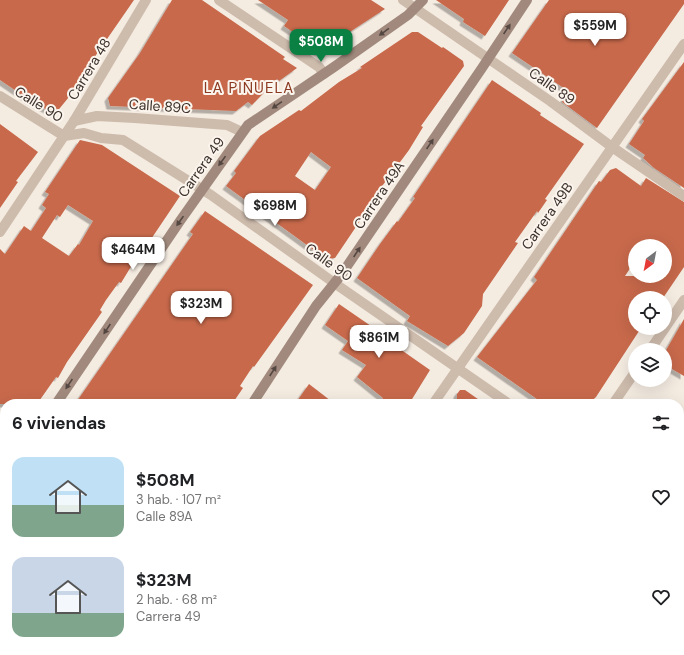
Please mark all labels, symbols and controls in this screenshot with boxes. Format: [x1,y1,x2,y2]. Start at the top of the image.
pin: $559M [567,13,623,47]
text: $559M [573,17,617,34]
one-way arrow [503,24,511,34]
one-way arrow [379,28,389,36]
pin: $508M [293,29,349,63]
text: $508M [299,33,343,50]
street label: Carrera 48 [63,35,115,103]
street label: Calle 89 [525,64,579,109]
district label: LA PIÑUELA [204,78,294,98]
street label: Calle 90 [11,82,67,126]
street label: Calle 89C [128,95,192,117]
one-way arrow [272,101,282,109]
street label: Carrera 49 [174,133,228,201]
one-way arrow [426,139,434,150]
one-way arrow [218,156,226,166]
street label: Carrera 49A [350,158,408,232]
street label: Carrera 49B [517,179,577,253]
pin: $698M [247,193,303,227]
text: $698M [253,197,297,214]
one-way arrow [176,216,184,227]
pin: $464M [105,237,161,271]
street label: Calle 90 [302,239,356,285]
north arrow [628,239,672,283]
map controls [628,239,672,387]
text: $464M [111,241,155,258]
one-way arrow [353,247,361,257]
pin: $323M [173,291,229,325]
button: locate [628,291,672,335]
text: $323M [180,295,222,312]
one-way arrow [103,324,111,334]
pin: $861M [351,325,407,359]
text: $861M [359,329,399,346]
button: layers [628,343,672,387]
one-way arrow [269,366,277,376]
one-way arrow [65,379,73,389]
text: 6 viviendas [12,412,106,434]
icon: filters [650,412,672,434]
text: $508M [136,469,195,491]
icon: home [44,473,92,521]
icon: heart [650,486,672,508]
text: 3 hab. · 107 m² [136,491,221,508]
text: Calle 89A [136,508,193,525]
text: $323M [136,569,192,591]
icon: home [44,573,92,621]
icon: heart [650,586,672,608]
text: 2 hab. · 68 m² [136,591,217,608]
text: Carrera 49 [136,608,201,625]

